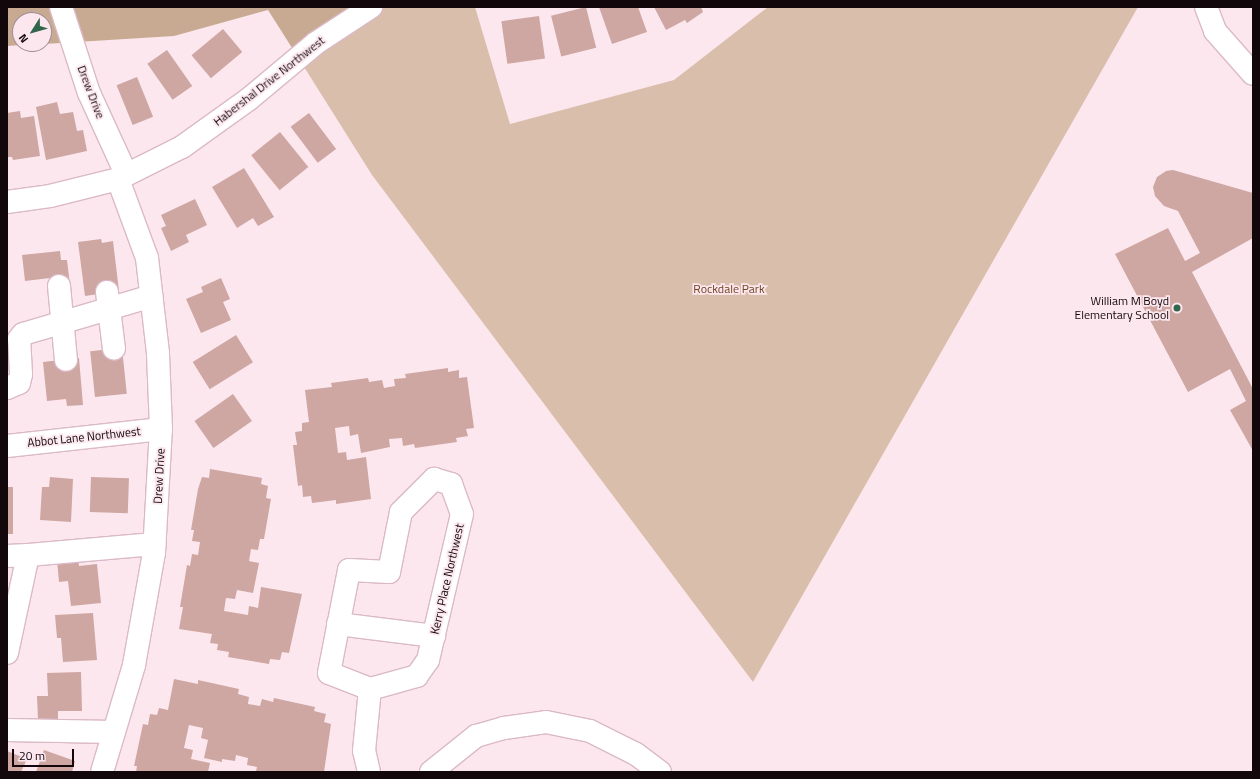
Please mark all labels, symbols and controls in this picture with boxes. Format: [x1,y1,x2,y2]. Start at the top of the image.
north arrow [12,12,52,52]
text: N [15,31,32,46]
street label: Habershal Drive Northwest [211,33,327,129]
street label: Drew Drive [74,63,108,121]
park label: Rockdale Park [693,282,765,296]
place label: William M Boyd Elementary School [1075,294,1169,322]
marker: William M Boyd Elementary School [1172,303,1182,313]
street label: Abbot Lane Northwest [27,424,141,450]
street label: Drew Drive [150,448,168,504]
street label: Kerry Place Northwest [427,522,467,636]
scale bar [14,741,76,767]
text: 20 m [19,746,45,765]

